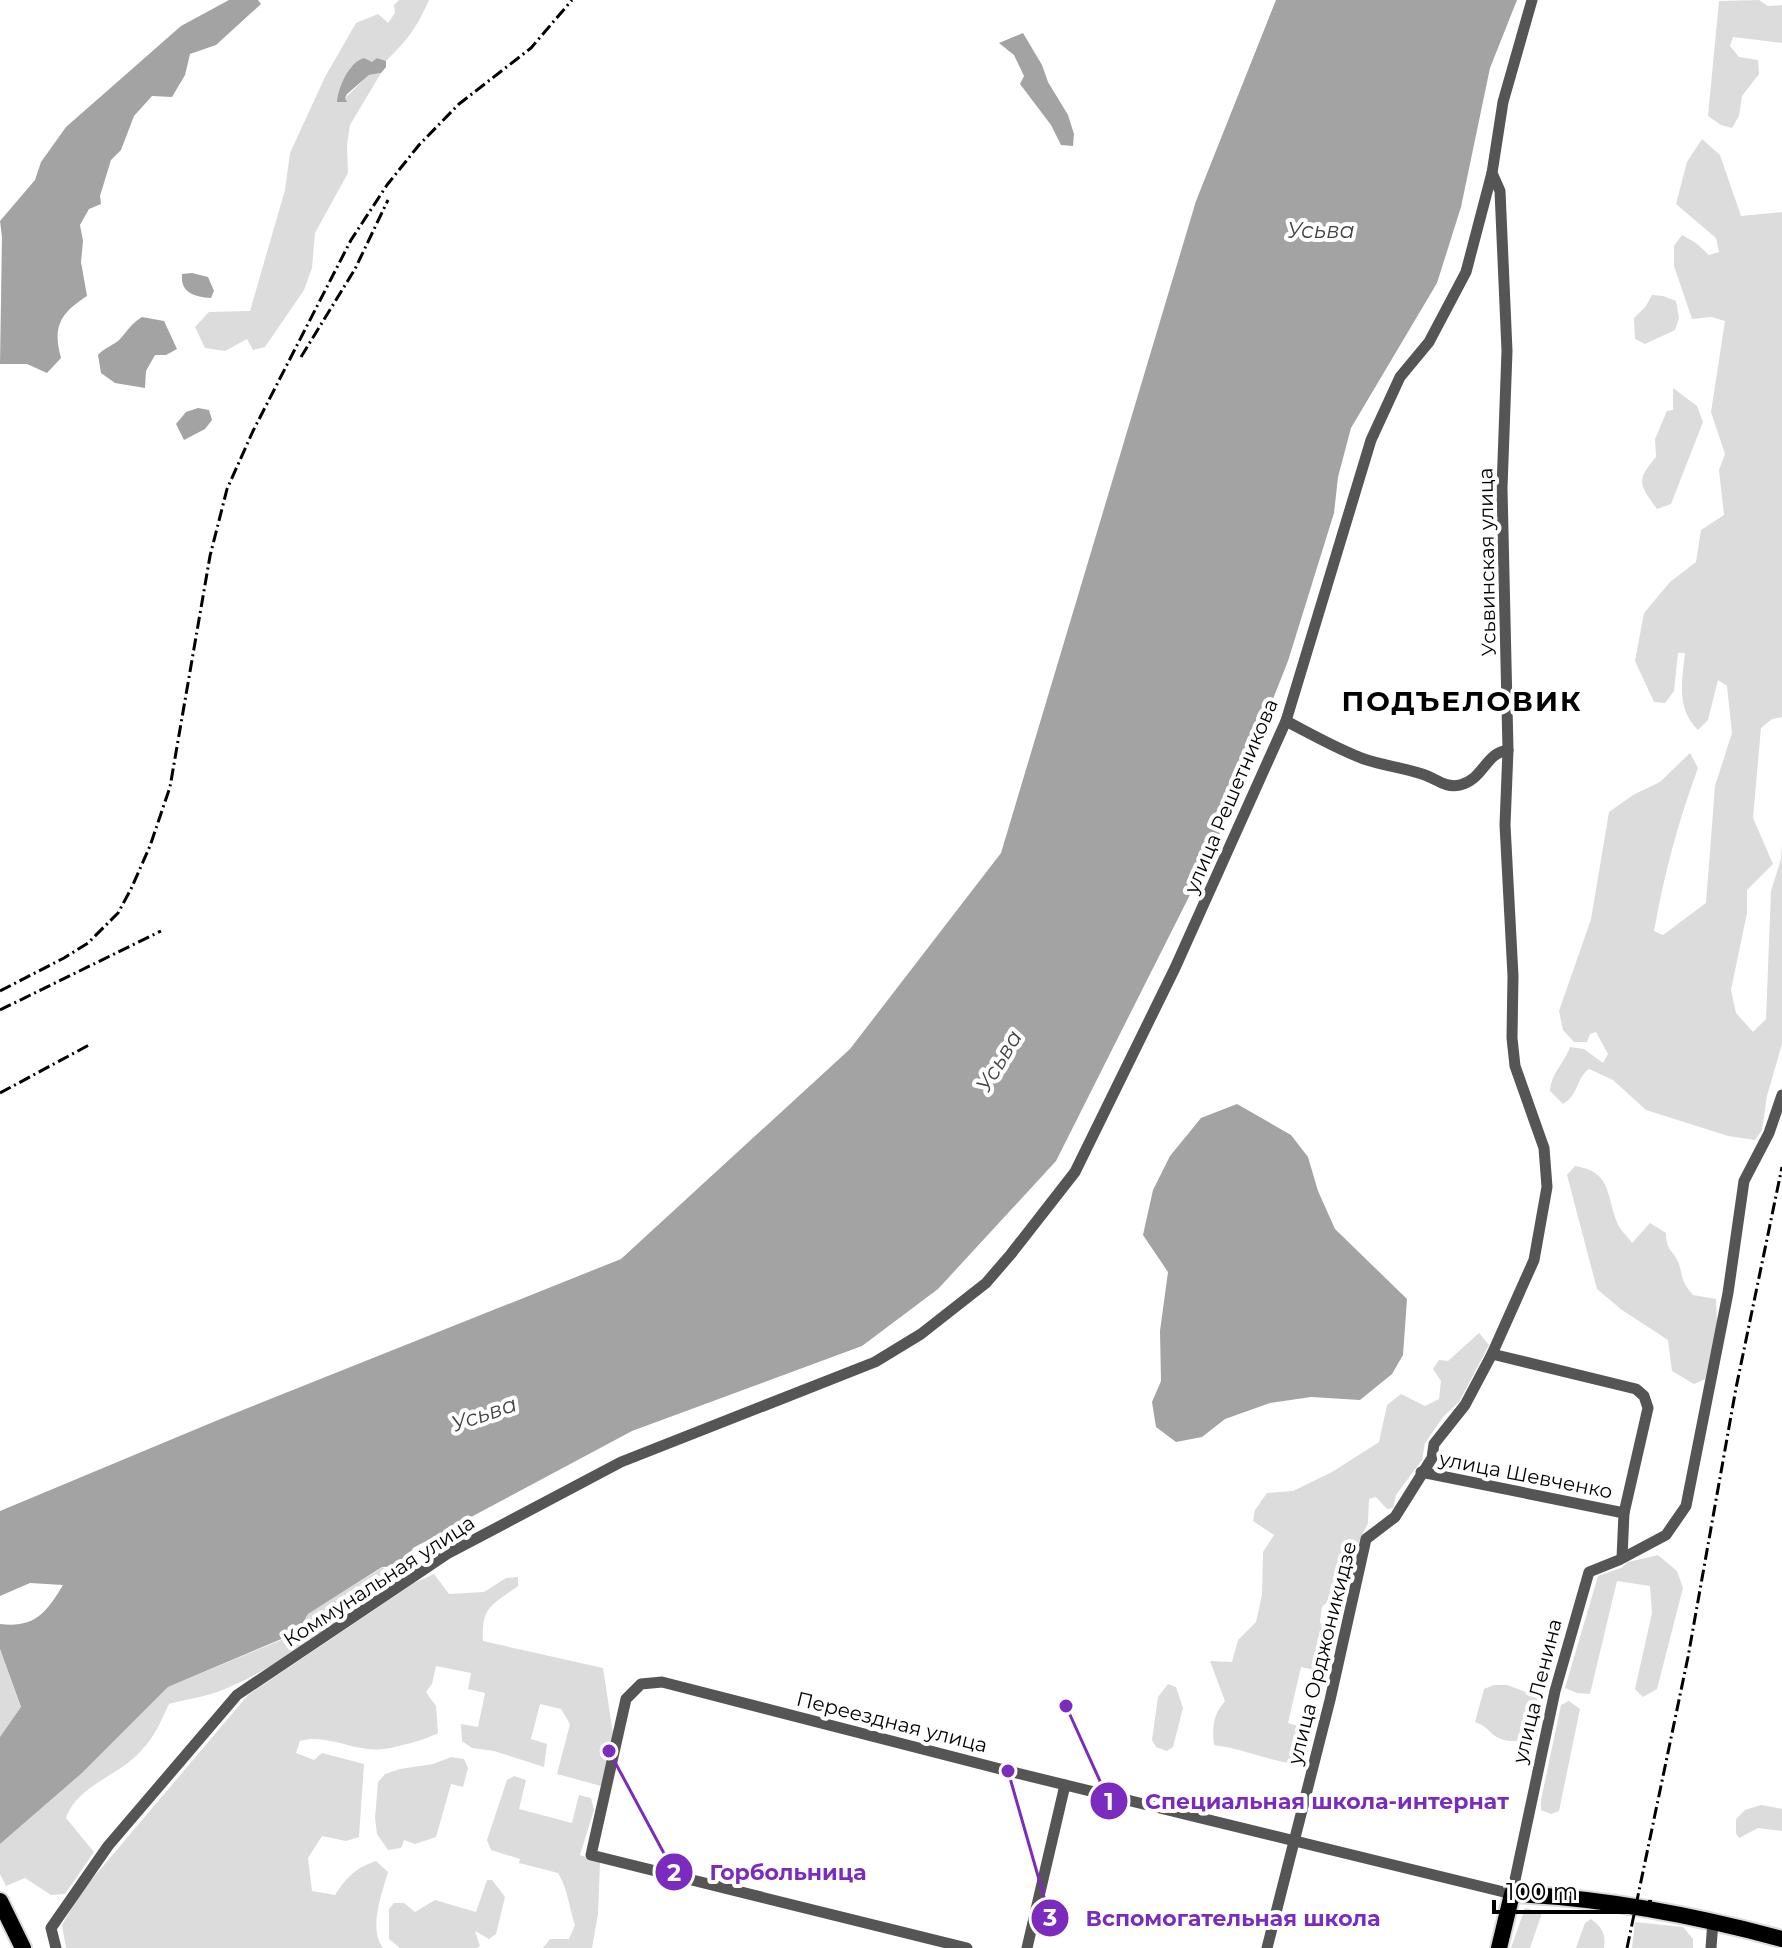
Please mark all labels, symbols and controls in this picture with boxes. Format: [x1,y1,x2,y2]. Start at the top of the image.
water label: Усьва [1287,217,1355,244]
street label: Усьвинская улица [1473,468,1501,656]
district label: ПОДЪЕЛОВИК [1341,684,1583,718]
street label: улица Решетникова [1179,695,1283,898]
water label: Усьва [970,1025,1028,1097]
water label: Усьва [448,1390,520,1438]
street label: улица Шевченко [1436,1446,1615,1504]
street label: Коммунальная улица [279,1510,479,1652]
street label: улица Орджоникидзе [1282,1539,1361,1768]
street label: улица Ленина [1507,1616,1567,1767]
street label: Переездная улица [794,1687,990,1757]
callout: Специальная школа-интернат [1089,1778,1525,1824]
text: 1 [1104,1787,1114,1816]
text: Специальная школа-интернат [1145,1788,1509,1815]
callout: Горбольница [654,1849,882,1895]
text: 2 [667,1858,681,1887]
text: Горбольница [710,1859,866,1886]
scale bar [1494,1864,1650,1914]
text: 100 m [1506,1877,1578,1906]
callout: Вспомогательная школа [1030,1895,1397,1941]
text: 3 [1042,1903,1057,1932]
text: Вспомогательная школа [1086,1905,1381,1932]

